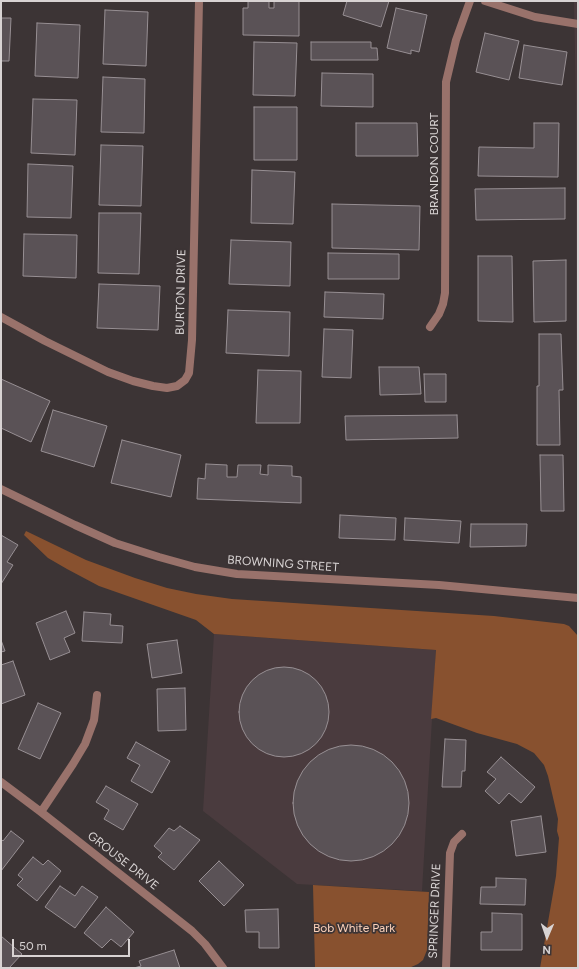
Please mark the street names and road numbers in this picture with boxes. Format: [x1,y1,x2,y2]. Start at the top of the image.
street label: BRANDON COURT [427,113,441,215]
street label: BURTON DRIVE [173,249,189,335]
street label: BROWNING STREET [227,553,339,575]
street label: GROUSE DRIVE [85,829,161,893]
street label: SPRINGER DRIVE [426,863,444,959]

